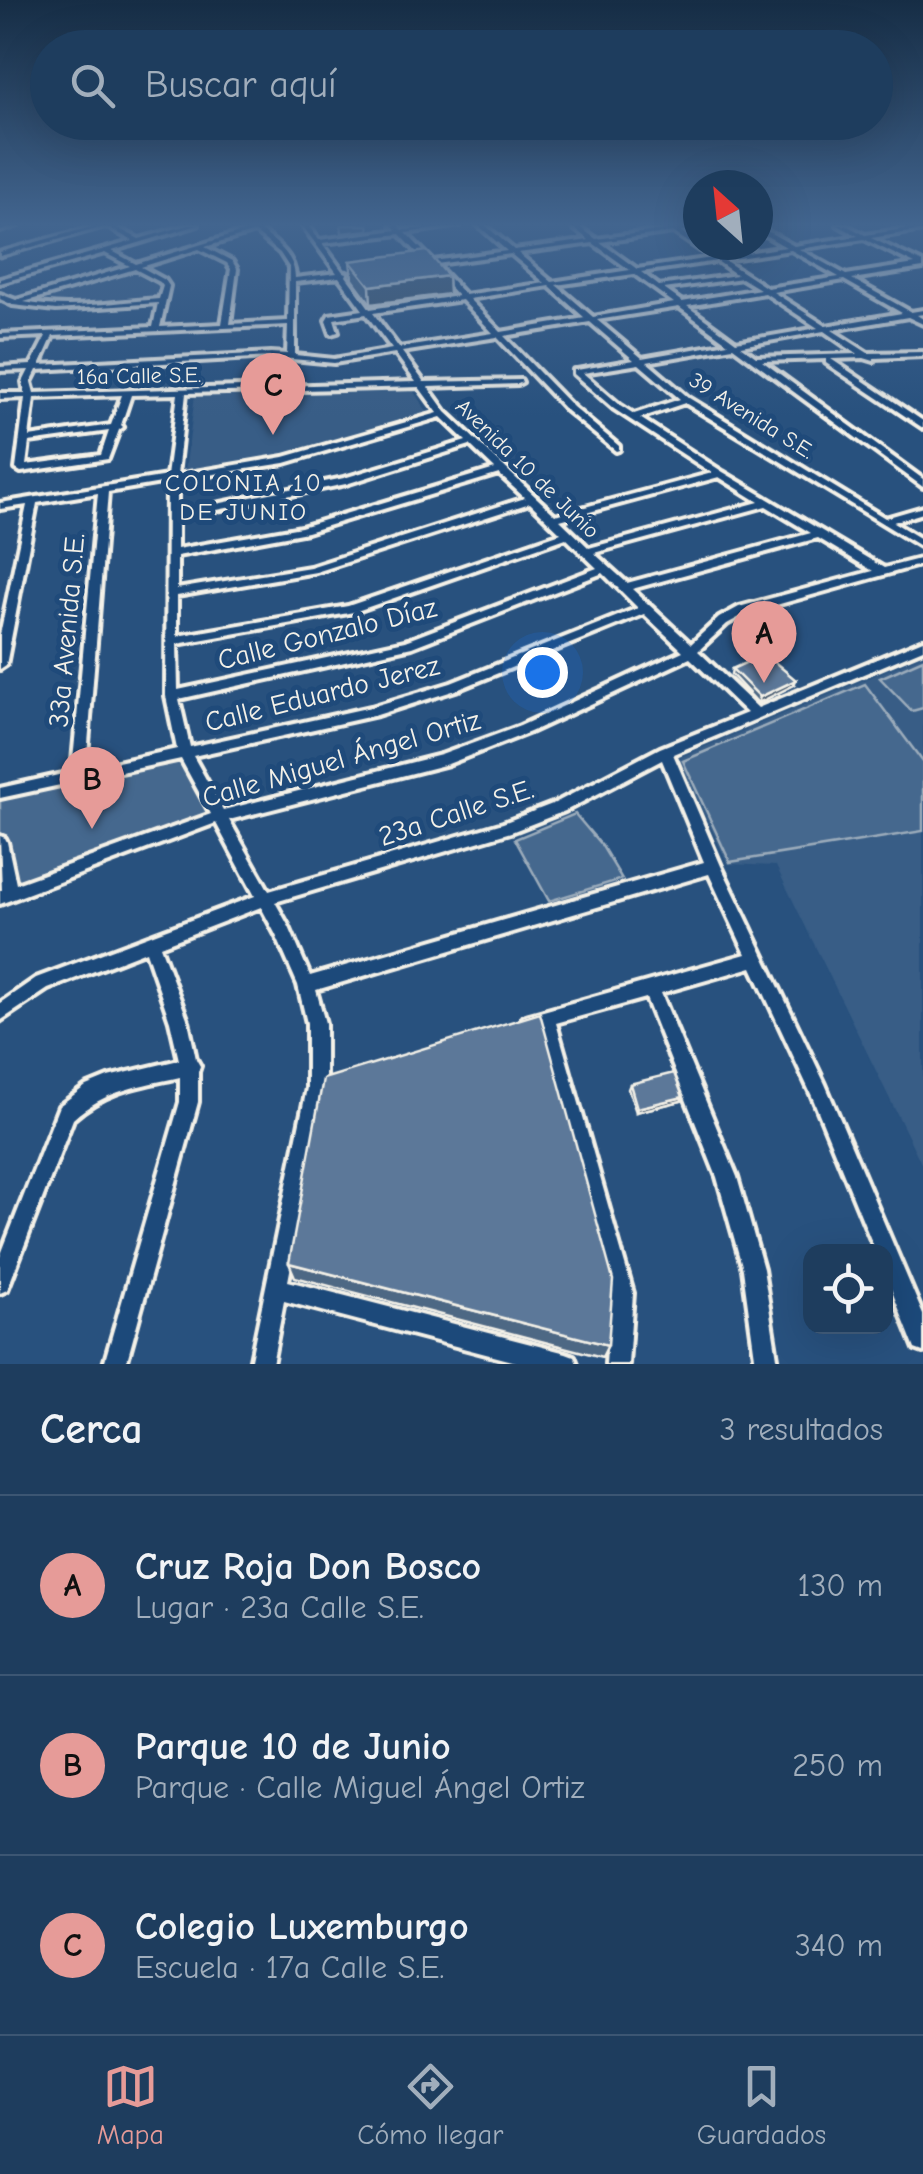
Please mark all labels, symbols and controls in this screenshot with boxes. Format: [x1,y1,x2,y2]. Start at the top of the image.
search box [30,30,893,140]
icon: search [65,58,120,113]
text: Buscar aquí [145,63,337,107]
north arrow [683,170,773,260]
pin: C [240,352,306,435]
street label: 16a Calle S.E. [77,362,201,390]
street label: 39 Avenida S.E. [684,367,819,465]
street label: Avenida 10 de Junio [450,393,605,544]
district label: COLONIA 10 DE JUNIO [165,468,323,526]
street label: 33a Avenida S.E. [43,532,91,729]
street label: Calle Gonzalo Díaz [214,591,440,677]
pin: A [732,600,796,683]
your location [517,647,568,698]
street label: Calle Eduardo Jerez [202,649,443,739]
street label: Calle Miguel Ángel Ortiz [198,703,484,814]
pin: B [59,746,124,829]
street label: 23a Calle S.E. [375,773,538,853]
map controls [803,1244,893,1334]
button: locate [803,1244,893,1334]
text: Cerca [40,1405,143,1454]
text: 3 resultados [720,1411,883,1448]
text: Cruz Roja Don Bosco [135,1545,481,1589]
text: A [64,1567,81,1604]
text: 130 m [797,1567,883,1604]
text: Lugar · 23a Calle S.E. [135,1589,424,1626]
text: Parque 10 de Junio [135,1725,451,1769]
text: B [63,1747,82,1784]
text: 250 m [792,1747,883,1784]
text: Parque · Calle Miguel Ángel Ortiz [135,1769,585,1806]
text: Colegio Luxemburgo [135,1905,469,1949]
text: C [63,1927,82,1964]
text: 340 m [795,1927,883,1964]
text: Escuela · 17a Calle S.E. [135,1949,445,1986]
tab: Mapa [97,2059,164,2151]
tab: Cómo llegar [357,2059,503,2151]
tab: Guardados [697,2059,826,2151]

